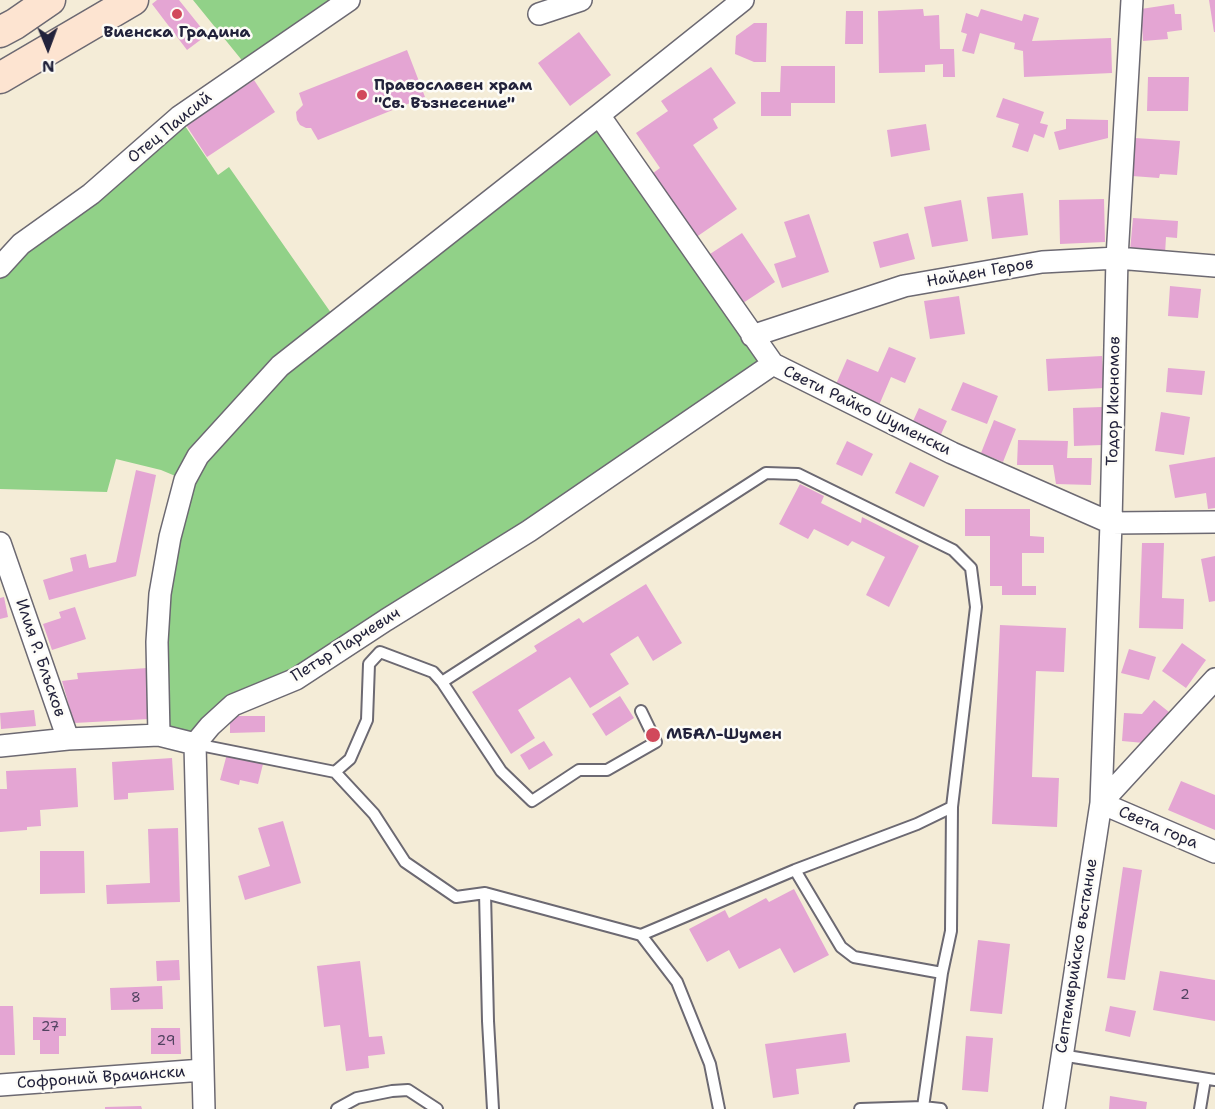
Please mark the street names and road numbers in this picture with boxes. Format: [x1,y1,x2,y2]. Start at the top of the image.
street label: Отец Паисий [124,88,216,168]
street label: Найден Геров [925,254,1035,292]
street label: Тодор Икономов [1103,336,1125,466]
street label: Свети Райко Шуменски [780,362,954,460]
street label: Илия Р. Блъсков [11,596,69,720]
street label: Петър Парчевич [288,604,404,686]
street label: Света гора [1115,803,1201,853]
street label: Септемврийско въстание [1052,857,1102,1055]
street label: Софроний Врачански [16,1063,186,1093]

